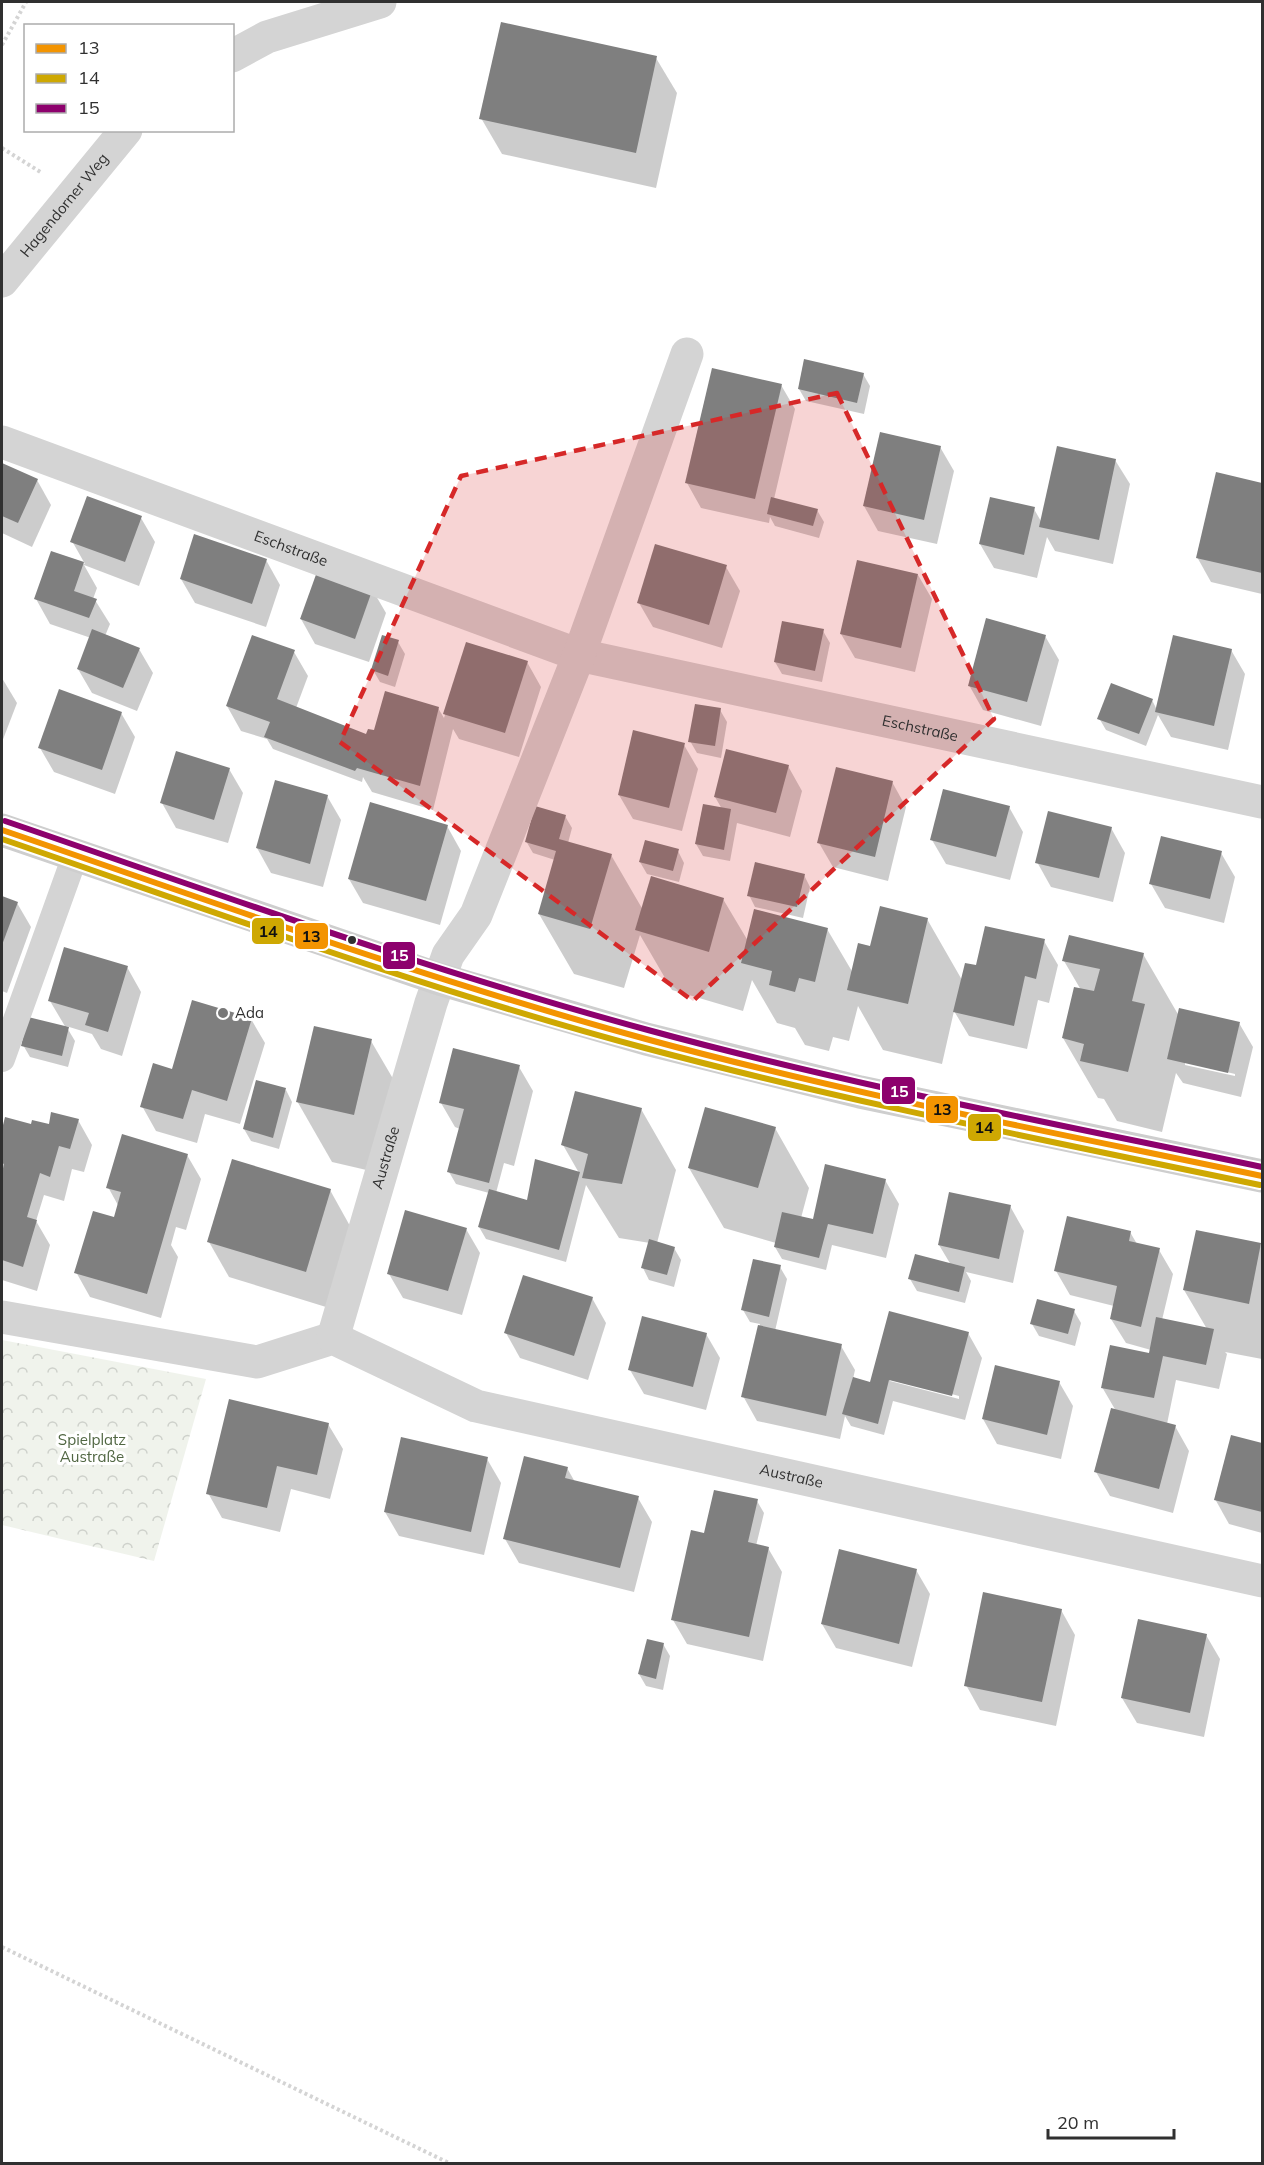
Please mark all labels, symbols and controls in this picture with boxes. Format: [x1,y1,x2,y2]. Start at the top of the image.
legend [24,24,234,132]
text: 13 [78,36,100,59]
text: 14 [78,66,100,89]
text: 15 [78,96,100,119]
street label: Hagendorner Weg [16,149,112,261]
street label: Eschstraße [252,526,331,570]
street label: Eschstraße [881,711,960,745]
line badge: 14 [251,917,285,945]
text: 14 [258,921,278,941]
line badge: 13 [294,922,329,950]
text: 13 [301,926,321,946]
unlabelled marker [346,934,358,946]
line badge: 15 [382,941,416,970]
text: 15 [389,945,409,965]
place label: Ada [235,1003,264,1022]
marker: Ada [216,1006,230,1020]
line badge: 15 [881,1076,916,1105]
text: 15 [889,1081,909,1101]
line badge: 13 [925,1095,959,1124]
text: 13 [932,1099,952,1119]
line badge: 14 [967,1113,1002,1142]
text: 14 [974,1117,994,1137]
street label: Austraße [367,1124,403,1191]
park label: Spielplatz Austraße [58,1430,126,1466]
street label: Austraße [758,1459,825,1492]
scale bar [1048,2102,1174,2140]
text: 20 m [1057,2111,1099,2134]

